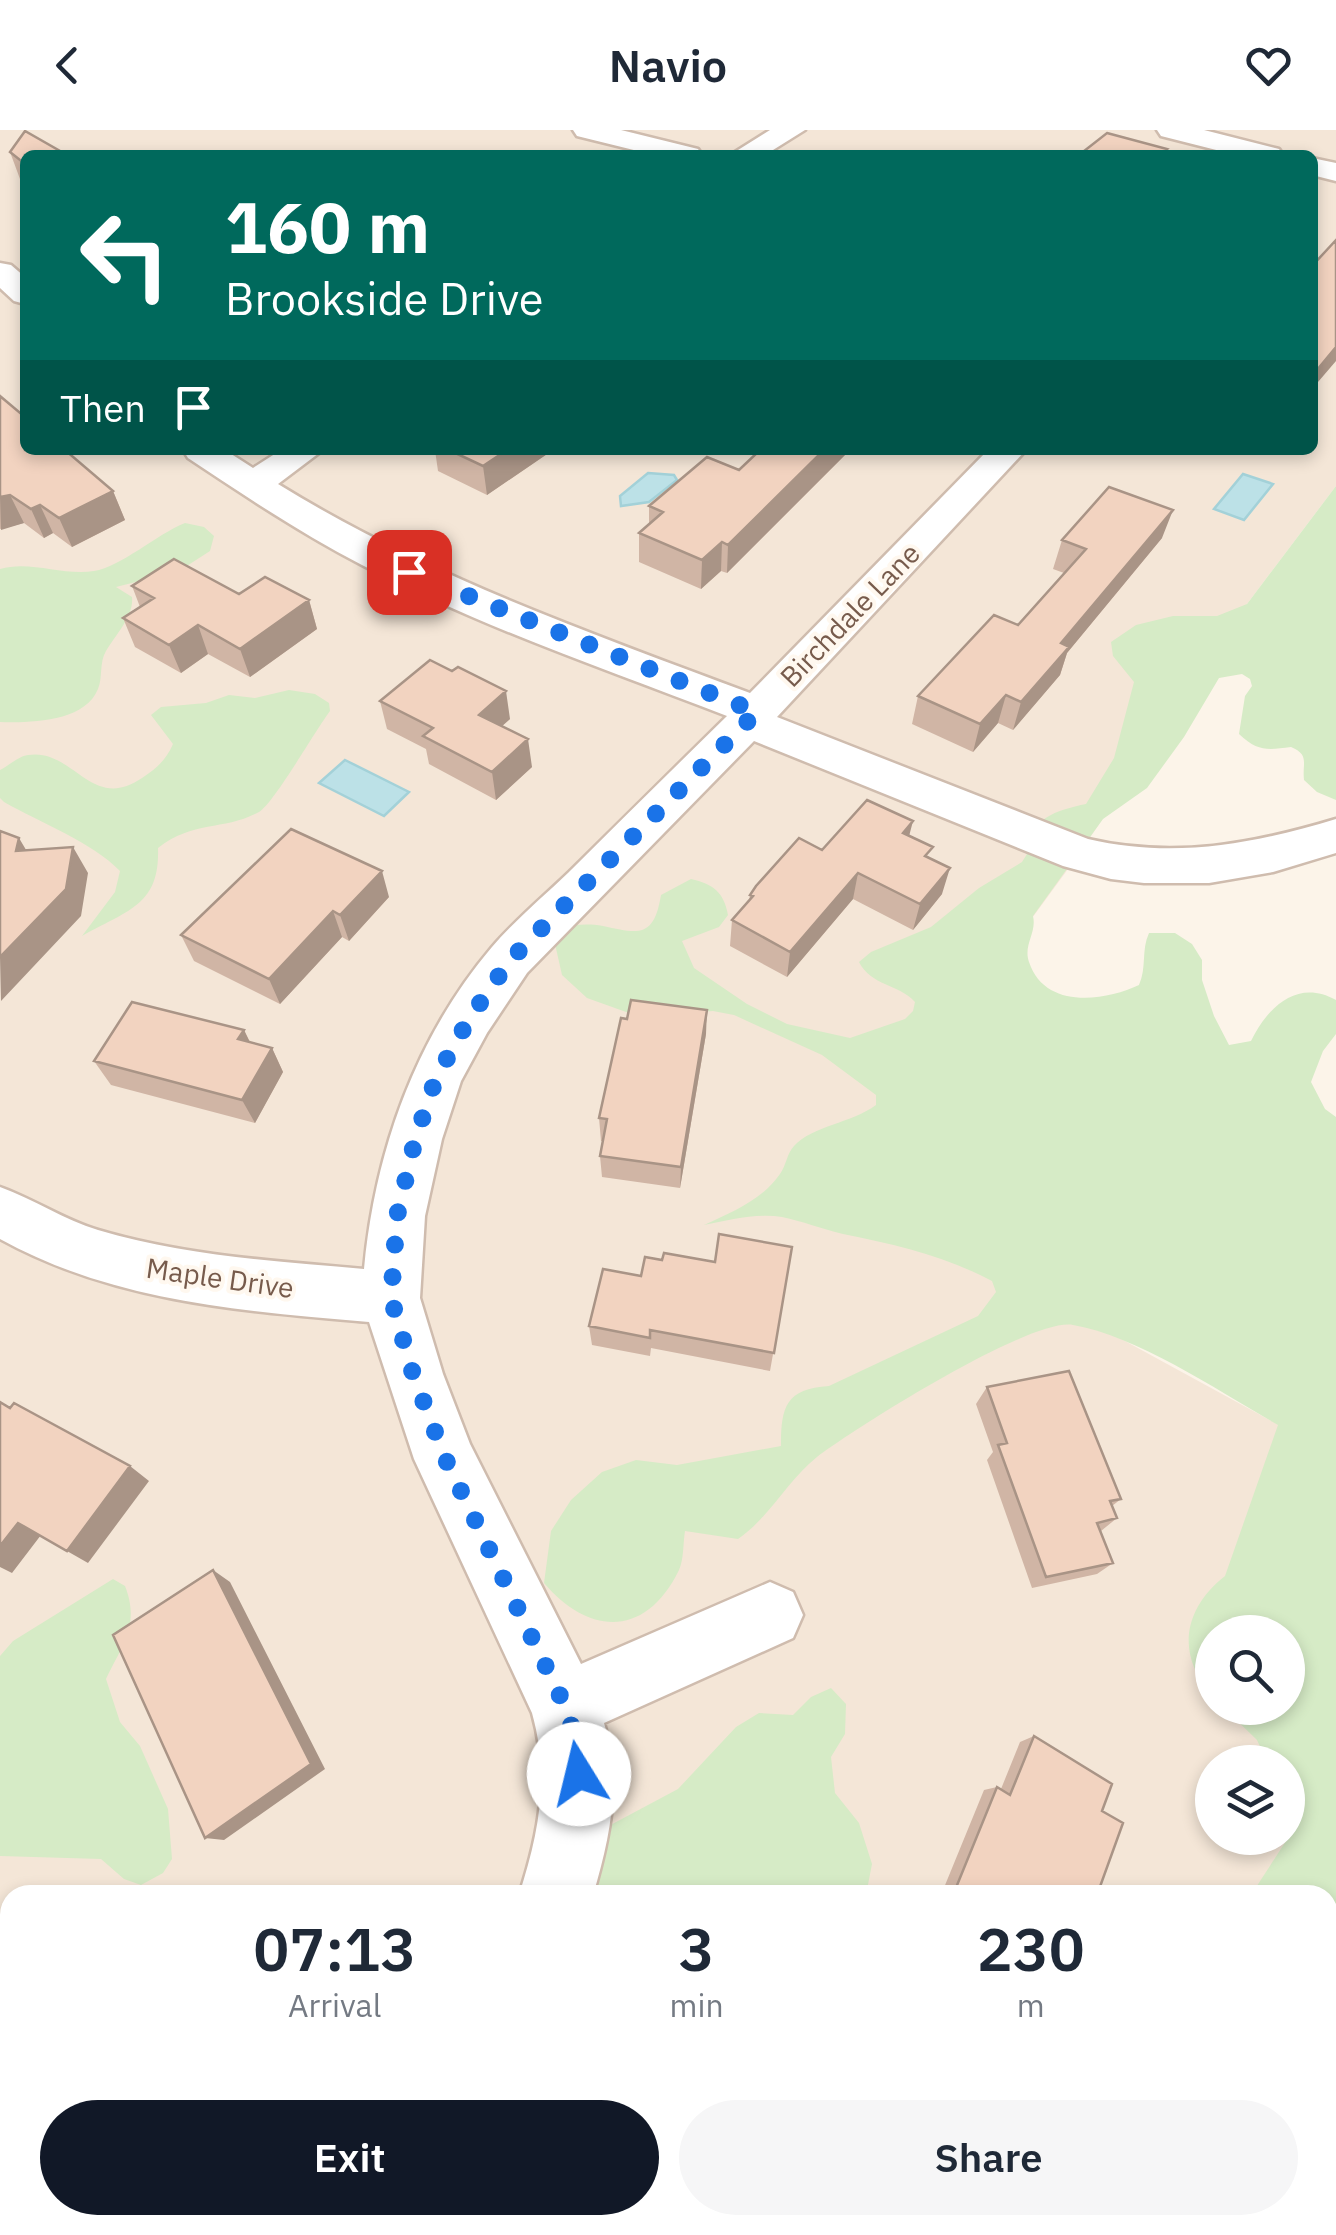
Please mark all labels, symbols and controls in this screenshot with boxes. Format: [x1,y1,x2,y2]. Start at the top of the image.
text: Navio [609,36,727,94]
icon: back [40,38,95,93]
icon: heart [1241,38,1296,93]
text: 160 m [225,181,430,272]
icon: left [60,190,190,320]
text: Brookside Drive [225,269,543,327]
icon: arrive [166,380,221,435]
text: Then [60,383,146,432]
pin [367,530,452,615]
street label: Birchdale Lane [772,535,928,695]
icon: arrive [382,545,437,600]
street label: Maple Drive [144,1249,296,1306]
map controls [1195,1615,1305,1855]
button: search [1195,1615,1305,1725]
position arrow [527,1722,631,1826]
button: layers [1195,1745,1305,1855]
text: 07:13 [253,1909,416,1988]
text: 3 [679,1909,715,1988]
text: 230 [977,1909,1085,1988]
text: Arrival [288,1984,381,2026]
text: min [669,1984,724,2026]
text: m [1017,1984,1045,2026]
button: Exit [40,2100,659,2215]
button: Share [679,2100,1298,2215]

